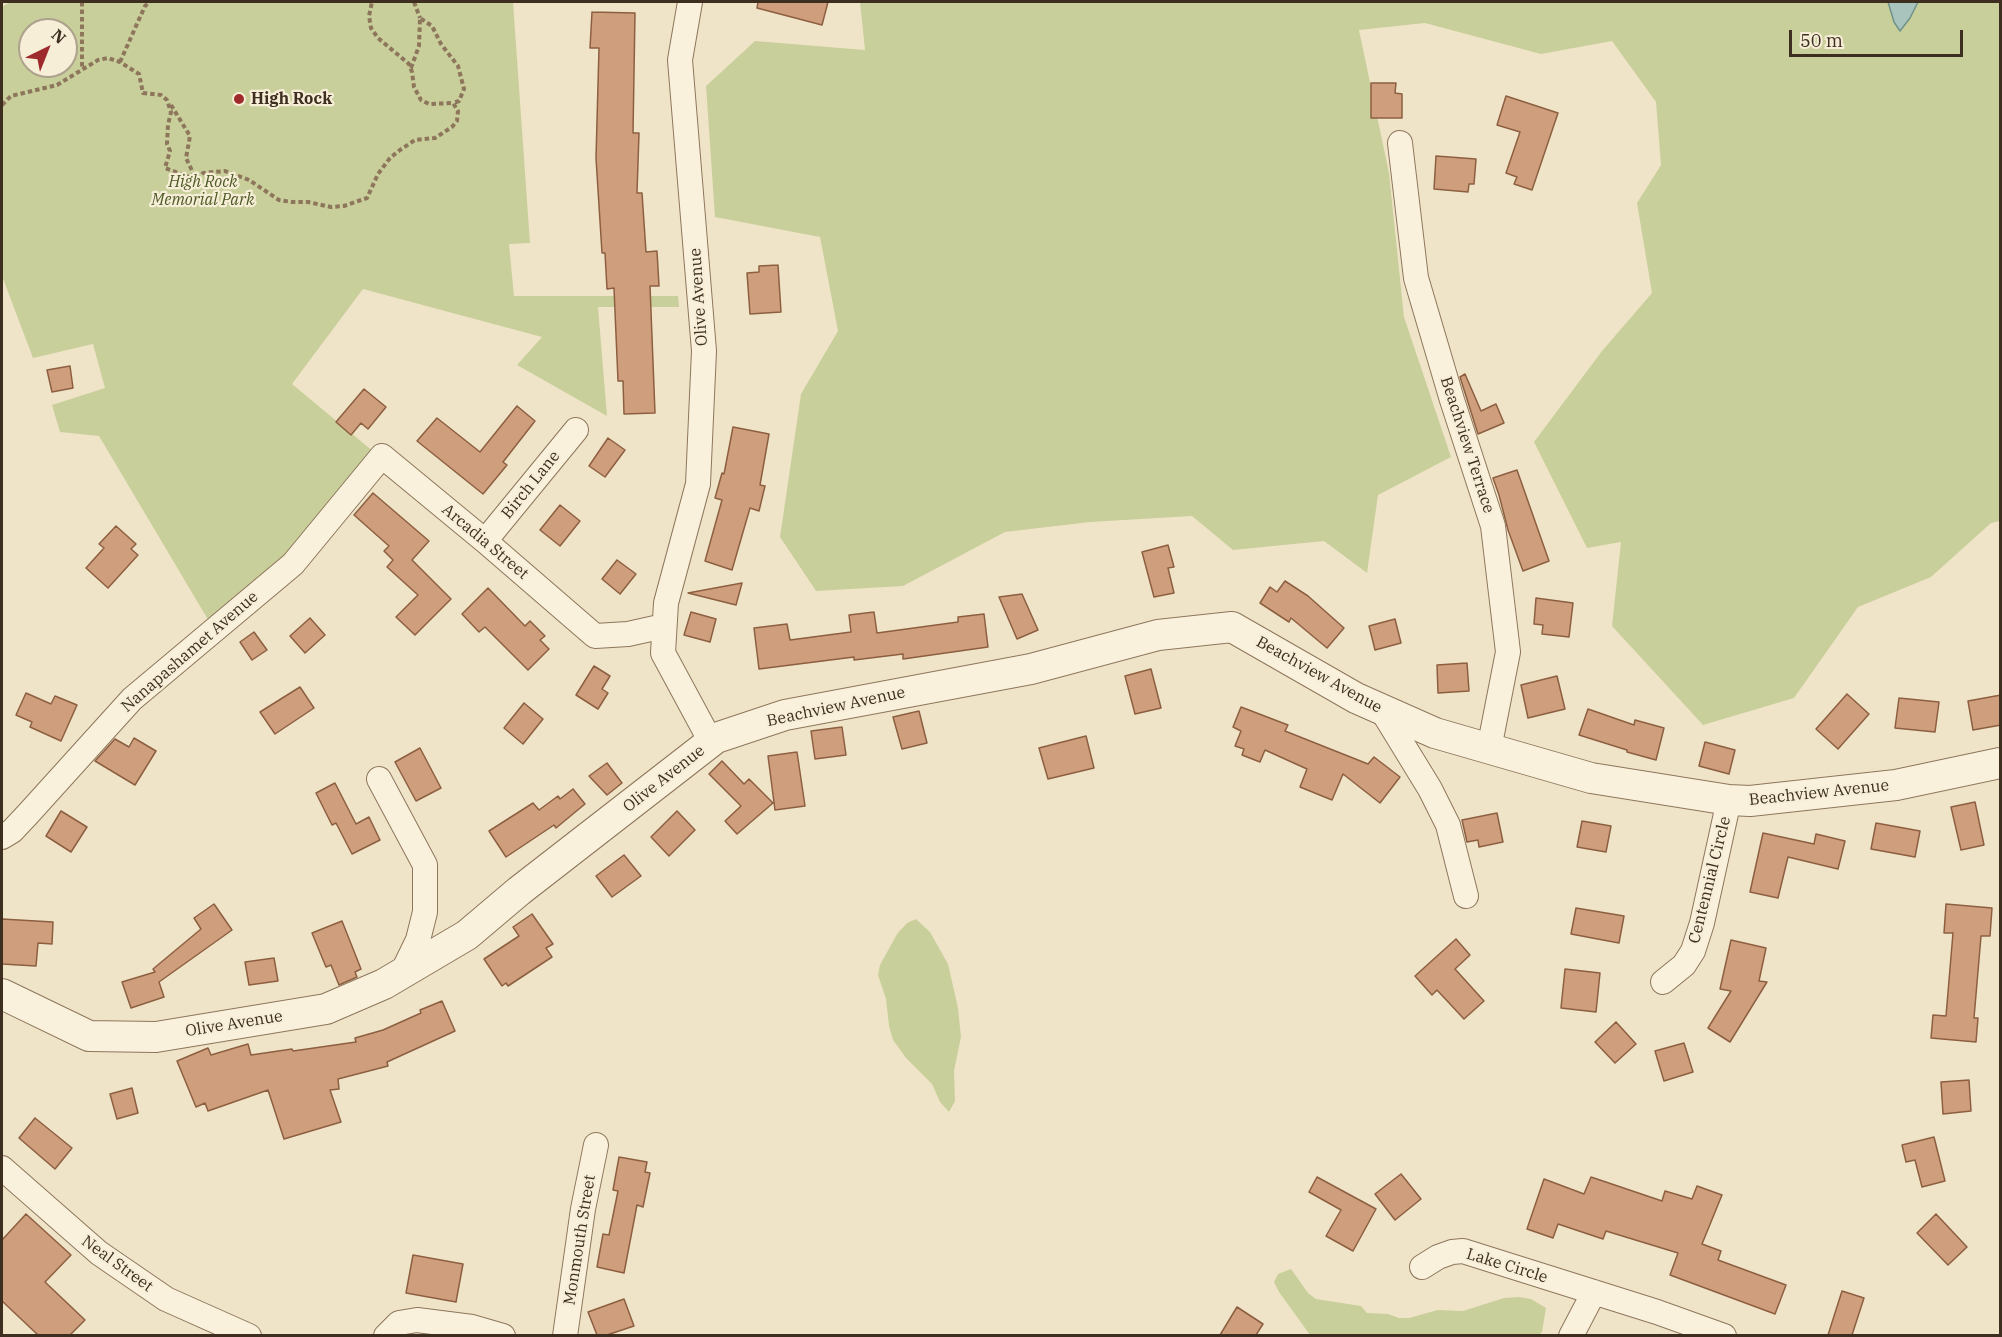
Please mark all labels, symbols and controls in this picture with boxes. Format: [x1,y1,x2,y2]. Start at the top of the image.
north arrow [18,18,78,78]
scale bar [1792,18,1966,56]
text: N [47,25,70,48]
text: 50 m [1800,29,1843,52]
place label: High Rock [251,89,332,109]
marker: High Rock [232,92,246,106]
park label: High Rock Memorial Park [151,172,255,210]
street label: Olive Avenue [686,247,712,347]
street label: Beachview Terrace [1436,374,1498,516]
street label: Birch Lane [498,447,564,523]
street label: Arcadia Street [438,500,532,584]
street label: Nanapashamet Avenue [118,587,262,717]
street label: Beachview Avenue [1253,632,1385,718]
street label: Beachview Avenue [765,683,907,731]
street label: Olive Avenue [619,741,709,817]
street label: Beachview Avenue [1748,776,1890,810]
street label: Centennial Circle [1685,815,1735,945]
street label: Olive Avenue [184,1007,284,1041]
street label: Monmouth Street [560,1173,600,1307]
street label: Neal Street [78,1232,156,1296]
street label: Lake Circle [1464,1245,1550,1287]

